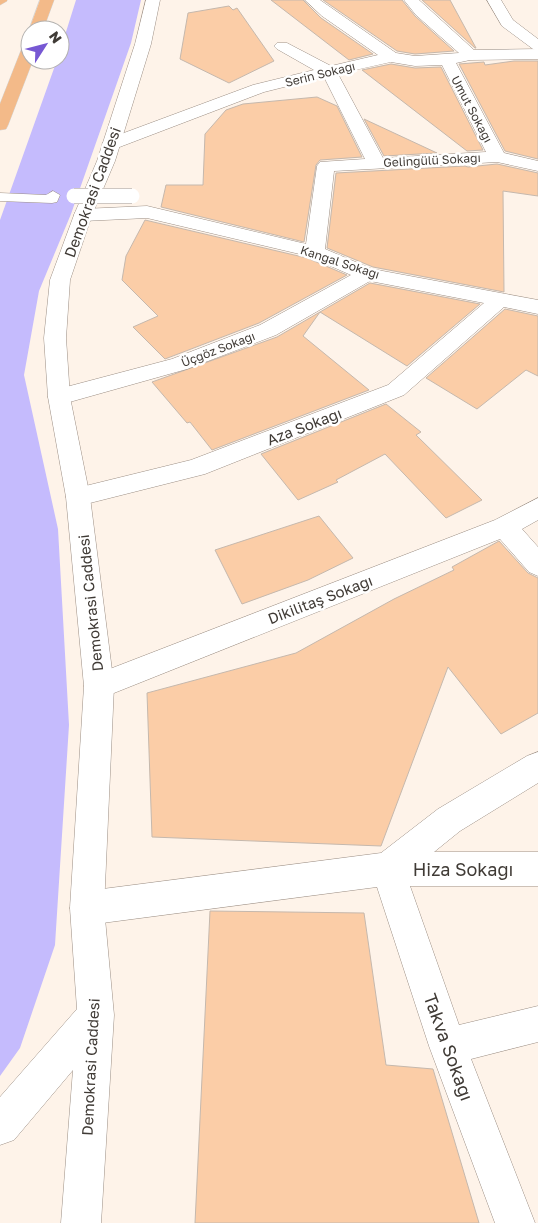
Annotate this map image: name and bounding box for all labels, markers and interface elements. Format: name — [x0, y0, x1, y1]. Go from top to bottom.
north arrow — [20, 20, 70, 70]
text: N — [46, 28, 66, 46]
street label: Serin Sokağı — [283, 58, 357, 90]
street label: Umut Sokağı — [448, 73, 496, 145]
street label: Demokrasi Caddesi — [60, 124, 124, 260]
street label: Gelingülü Sokağı — [383, 150, 481, 170]
street label: Kangal Sokağı — [299, 242, 381, 282]
street label: Üçgöz Sokağı — [179, 328, 257, 370]
street label: Aza Sokağı — [264, 403, 344, 449]
street label: Demokrasi Caddesi — [74, 534, 106, 672]
street label: Dikilitaş Sokağı — [265, 571, 375, 627]
street label: Hiza Sokağı — [413, 858, 513, 880]
street label: Takva Sokağı — [419, 990, 479, 1104]
street label: Demokrasi Caddesi — [77, 998, 103, 1136]

